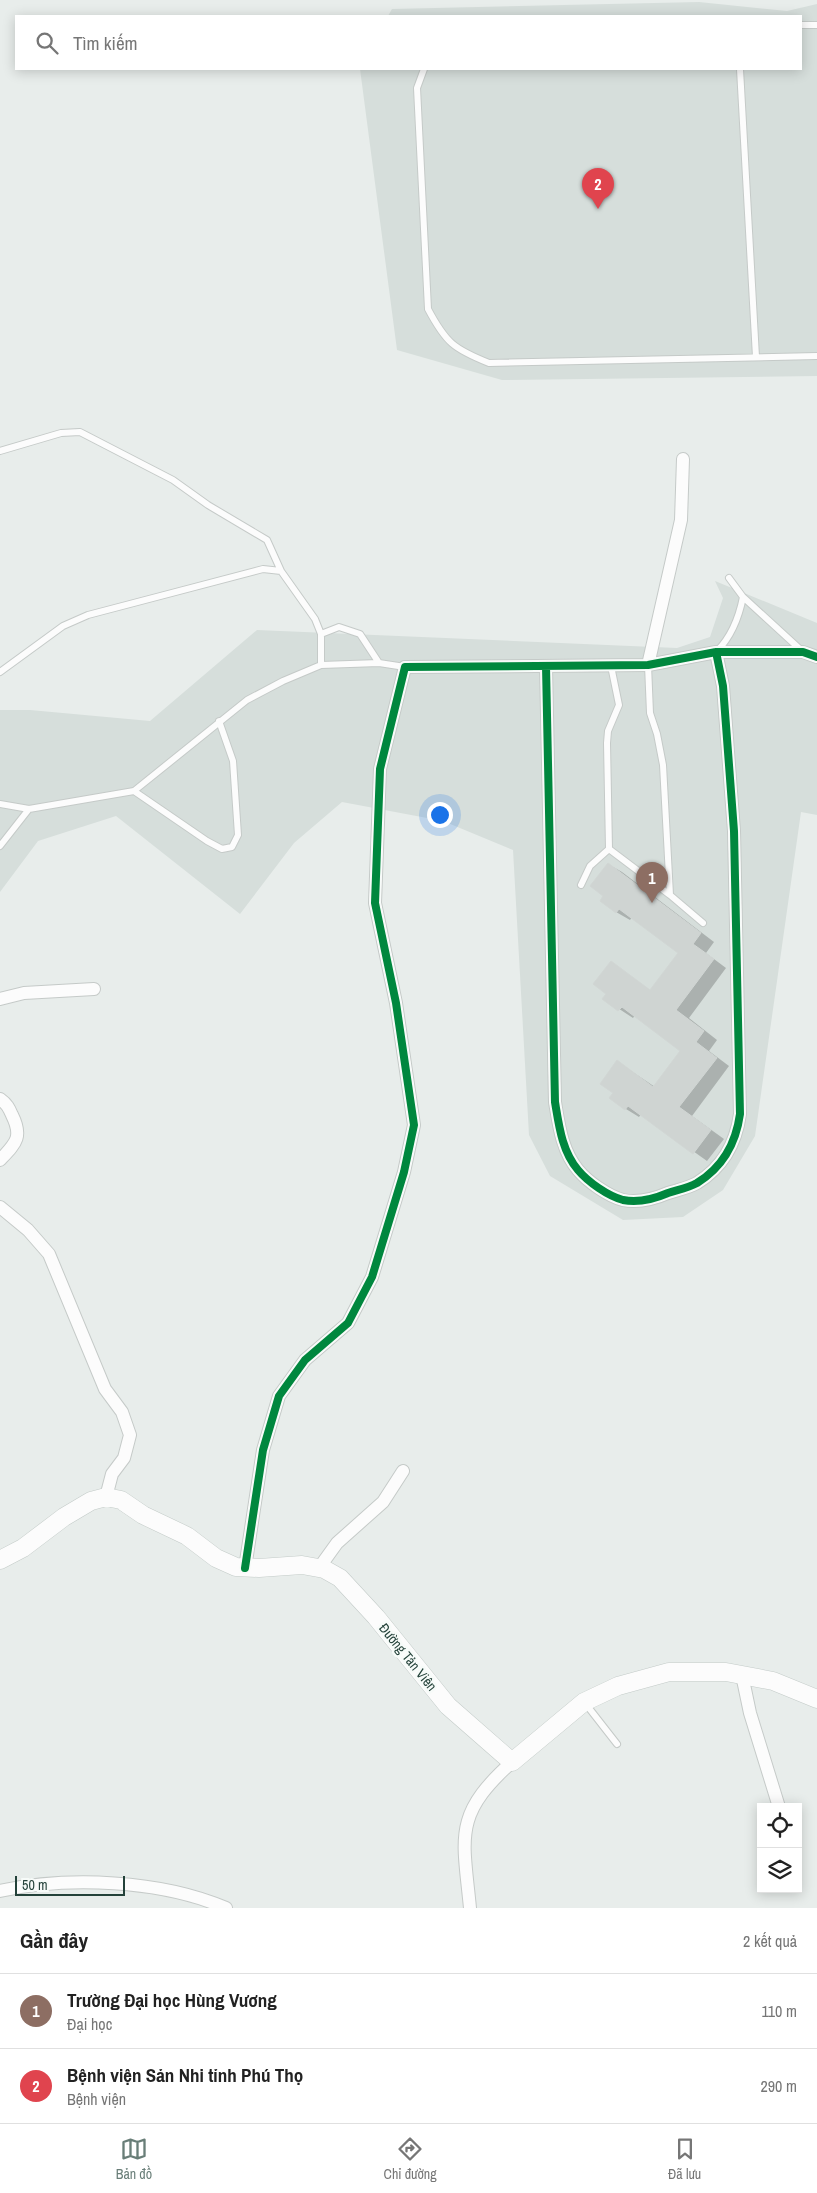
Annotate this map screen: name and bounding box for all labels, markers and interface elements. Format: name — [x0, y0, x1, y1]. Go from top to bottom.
search box — [15, 15, 802, 70]
icon: search — [33, 29, 61, 57]
text: Tìm kiếm — [73, 30, 138, 56]
pin: 2 — [582, 168, 614, 209]
your location — [427, 802, 453, 828]
pin: 1 — [636, 862, 668, 903]
street label: Đường Tản Viên — [375, 1619, 441, 1695]
map controls — [757, 1803, 802, 1893]
button: locate — [757, 1803, 802, 1848]
button: layers — [757, 1848, 802, 1893]
scale bar — [15, 1873, 125, 1896]
text: 50 m — [22, 1876, 48, 1894]
text: Gần đây — [20, 1926, 88, 1955]
text: 2 kết quả — [743, 1930, 797, 1952]
text: Trường Đại học Hùng Vương — [67, 1987, 277, 2013]
text: 1 — [32, 2000, 40, 2022]
text: 110 m — [761, 2000, 797, 2022]
text: Đại học — [67, 2013, 112, 2035]
text: Bệnh viện Sản Nhi tỉnh Phú Thọ — [67, 2062, 303, 2088]
text: 2 — [32, 2075, 40, 2097]
text: 290 m — [761, 2075, 797, 2097]
text: Bệnh viện — [67, 2088, 126, 2110]
tab: Bản đồ — [116, 2135, 152, 2183]
tab: Chỉ đường — [384, 2135, 437, 2183]
tab: Đã lưu — [668, 2135, 701, 2183]

